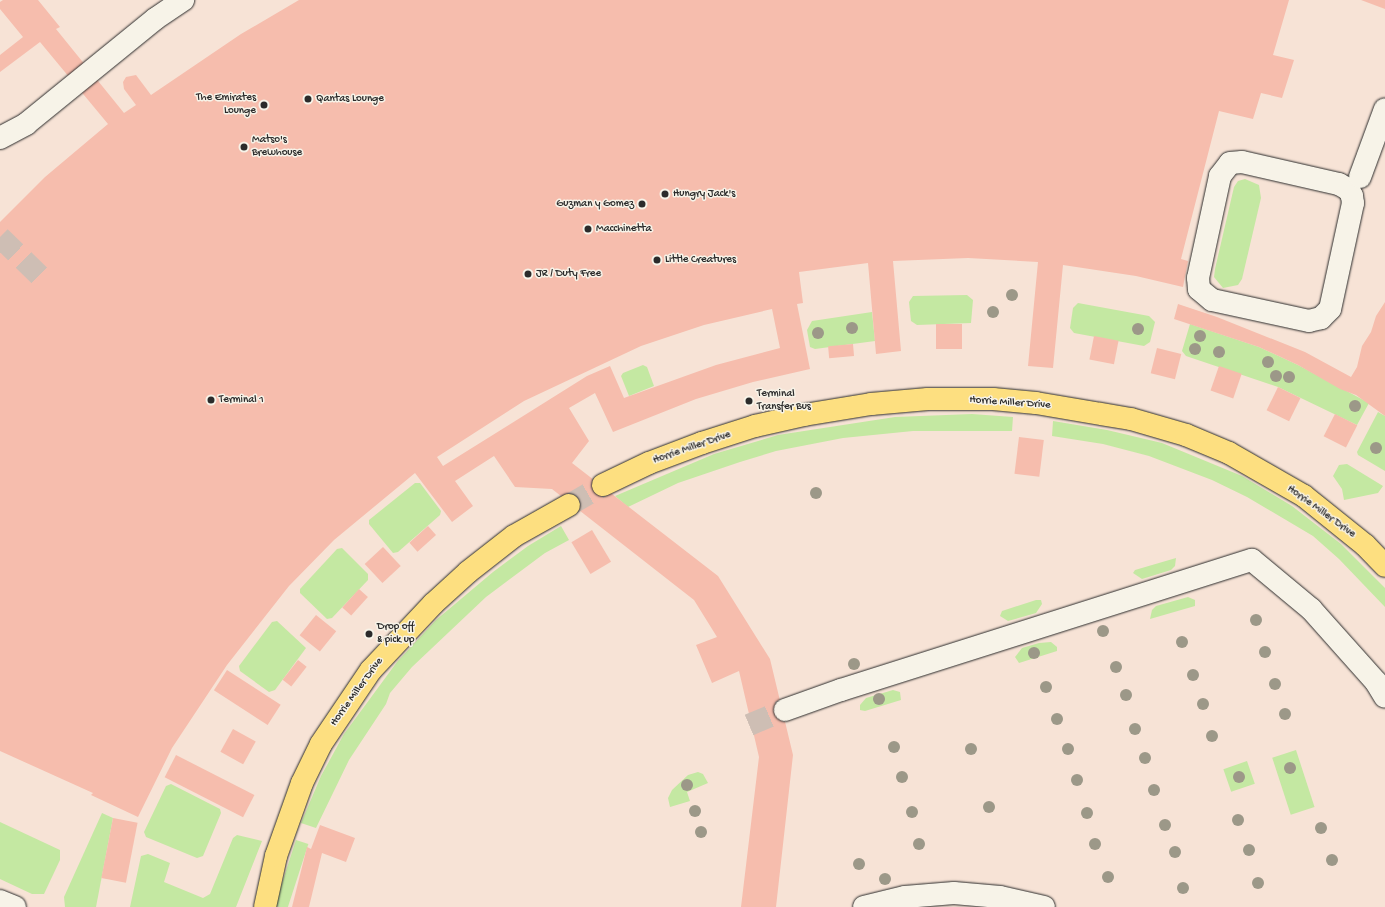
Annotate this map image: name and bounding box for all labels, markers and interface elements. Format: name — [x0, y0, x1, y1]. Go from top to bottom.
place label: The Emirates Lounge — [196, 92, 256, 118]
place label: Qantas Lounge — [316, 92, 384, 106]
marker: Qantas Lounge — [303, 94, 313, 104]
marker: The Emirates Lounge — [259, 100, 269, 110]
place label: Matso's Brewhouse — [252, 134, 302, 160]
marker: Matso's Brewhouse — [239, 142, 249, 152]
place label: Hungry Jack's — [673, 187, 735, 201]
marker: Hungry Jack's — [660, 189, 670, 199]
place label: Guzman y Gomez — [556, 197, 634, 211]
marker: Guzman y Gomez — [637, 199, 647, 209]
place label: Macchinetta — [596, 222, 651, 236]
marker: Macchinetta — [583, 224, 593, 234]
place label: Little Creatures — [665, 253, 736, 267]
marker: Little Creatures — [652, 255, 662, 265]
place label: JR / Duty Free — [536, 267, 601, 281]
marker: JR / Duty Free — [523, 269, 533, 279]
place label: Terminal Transfer Bus — [757, 388, 811, 414]
place label: Terminal 1 — [219, 393, 264, 407]
street label: Horrie Miller Drive — [969, 394, 1051, 412]
marker: Terminal 1 — [206, 395, 216, 405]
marker: Terminal Transfer Bus — [744, 396, 754, 406]
street label: Horrie Miller Drive — [651, 428, 733, 468]
street label: Horrie Miller Drive — [1284, 483, 1358, 541]
place label: Drop off & pick up — [377, 621, 414, 647]
marker: Drop off & pick up — [364, 629, 374, 639]
street label: Horrie Miller Drive — [328, 655, 386, 729]

